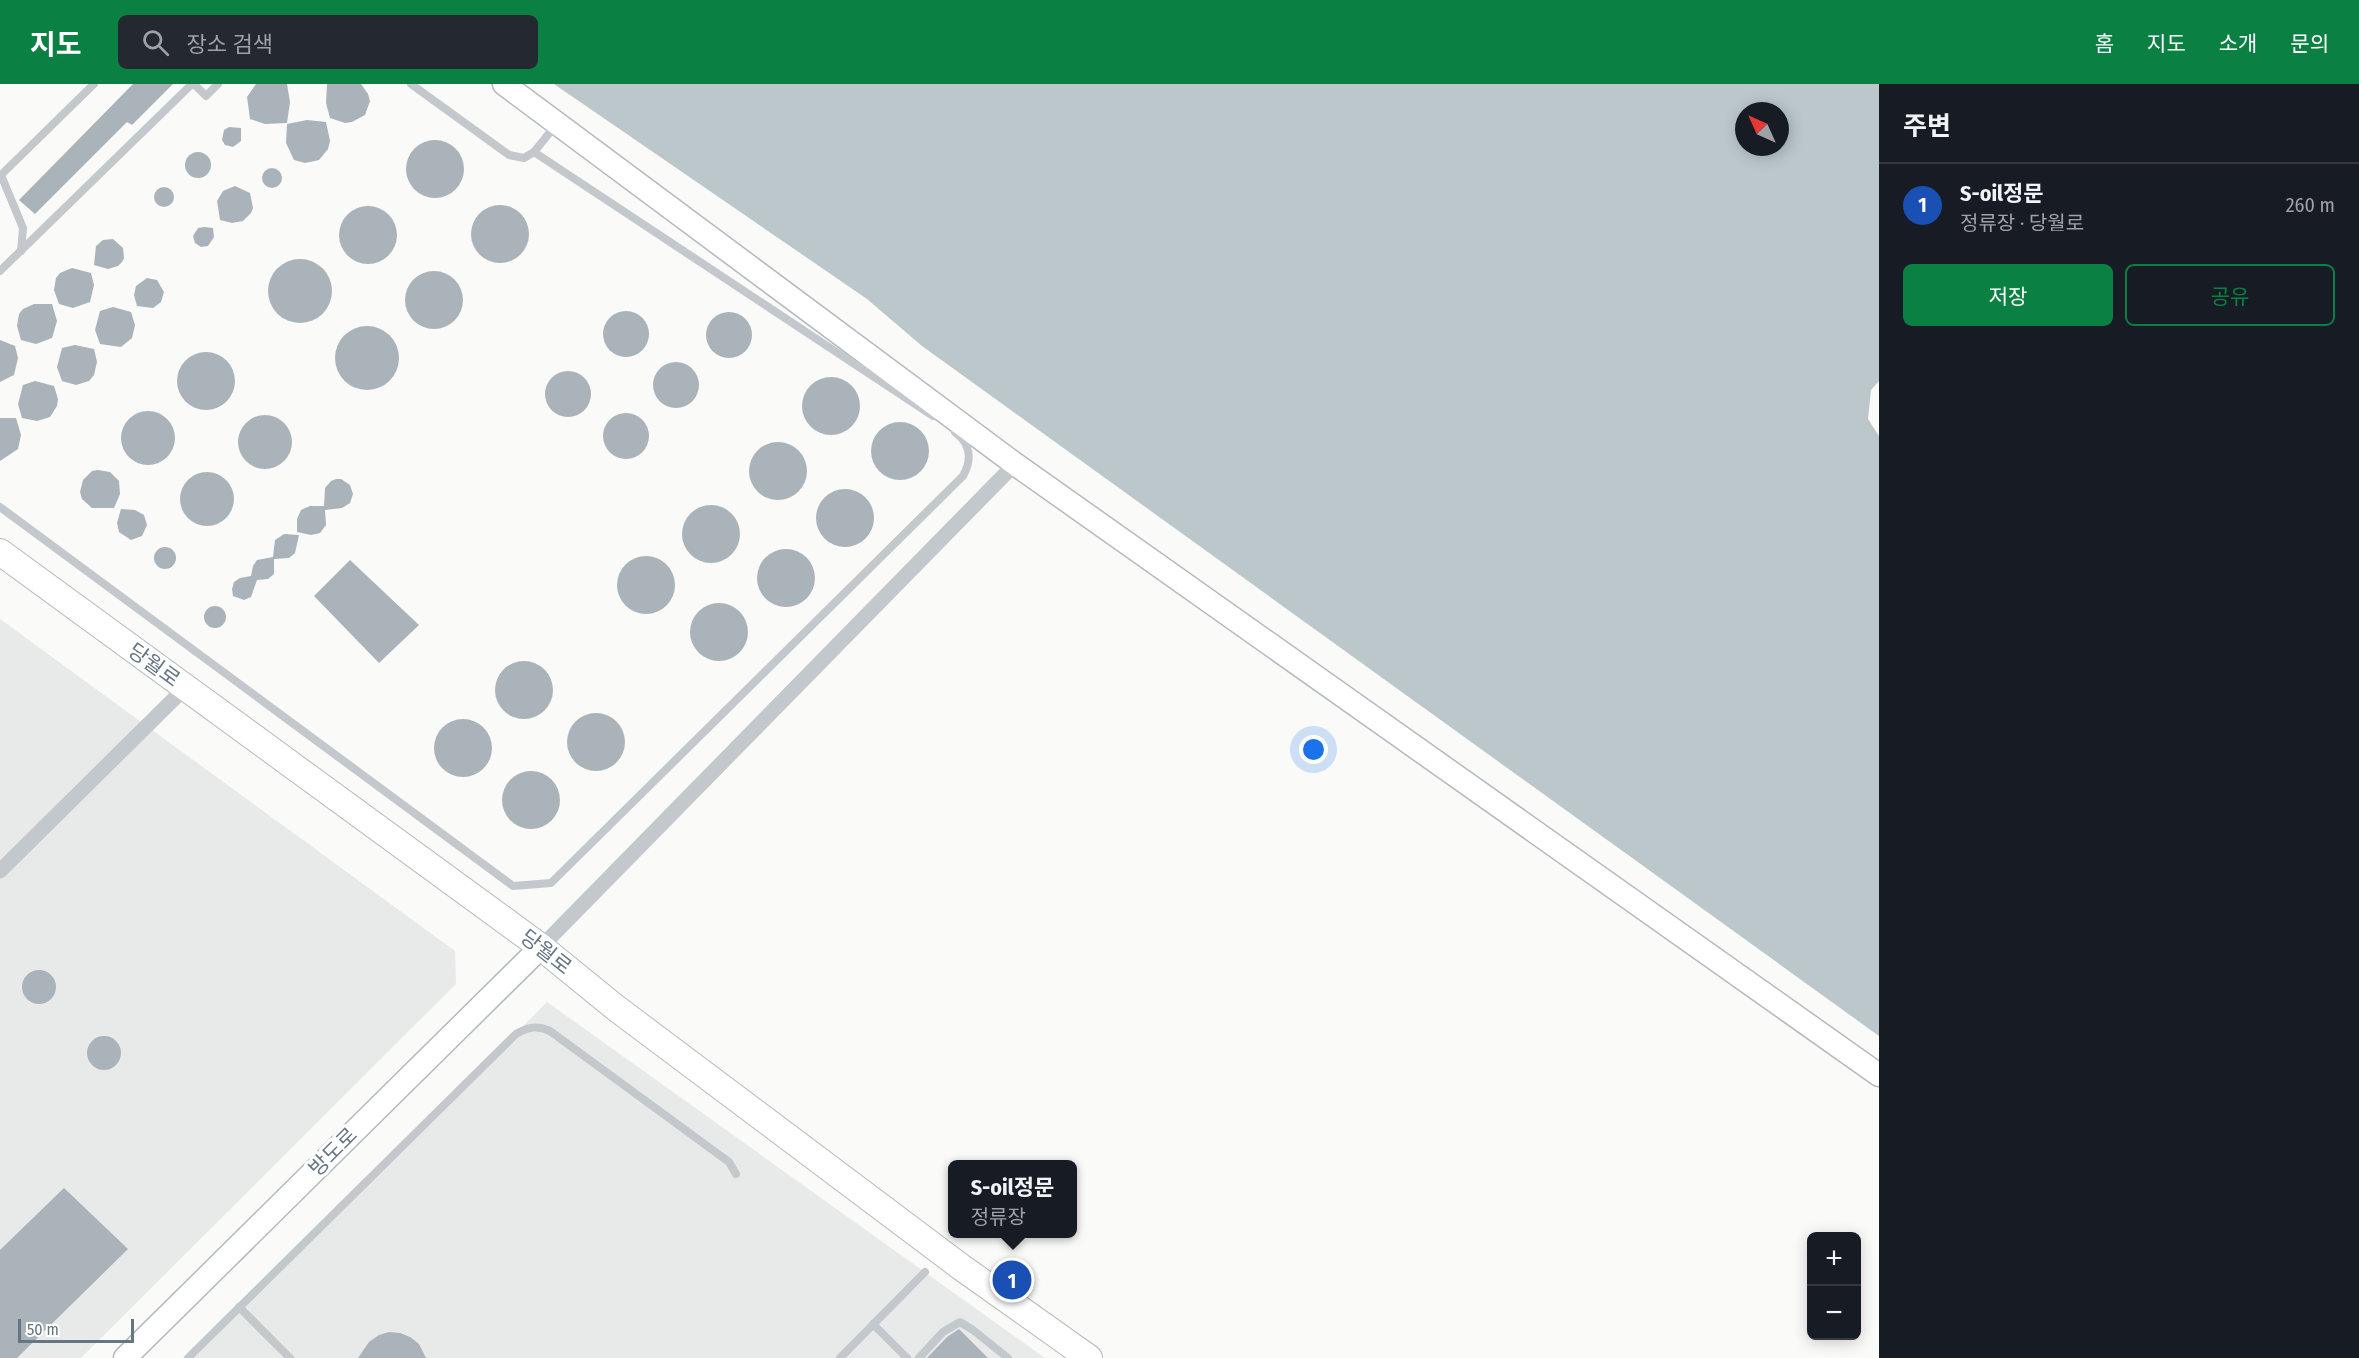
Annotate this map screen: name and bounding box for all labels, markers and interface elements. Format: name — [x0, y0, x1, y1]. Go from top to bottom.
search box — [118, 15, 538, 69]
icon: search — [139, 26, 172, 59]
text: 지도 — [30, 28, 82, 61]
text: 장소 검색 — [187, 31, 273, 58]
text: 홈 — [2095, 31, 2114, 57]
text: 지도 — [2147, 31, 2186, 57]
text: 소개 — [2219, 31, 2257, 57]
text: 문의 — [2290, 31, 2329, 57]
north arrow — [1735, 102, 1789, 156]
text: 주변 — [1903, 111, 1951, 142]
text: S-oil정문 — [1960, 180, 2044, 207]
text: 1 — [1918, 193, 1927, 217]
text: 260 m — [2286, 193, 2335, 217]
text: 정류장 · 당월로 — [1960, 211, 2084, 235]
button: 저장 — [1903, 264, 2113, 326]
button: 공유 — [2125, 264, 2335, 326]
street label: 당월로 — [123, 637, 185, 693]
your location — [1299, 735, 1328, 764]
street label: 당월로 — [515, 924, 577, 980]
street label: 방도로 — [303, 1122, 363, 1182]
popup — [948, 1160, 1077, 1238]
text: S-oil정문 — [971, 1174, 1054, 1201]
text: 정류장 — [971, 1205, 1026, 1229]
map controls — [1807, 1232, 1861, 1340]
button: + — [1807, 1232, 1861, 1286]
pin: 1 — [992, 1258, 1032, 1302]
button: − — [1807, 1286, 1861, 1340]
scale bar — [18, 1316, 134, 1344]
text: 50 m — [27, 1320, 59, 1339]

